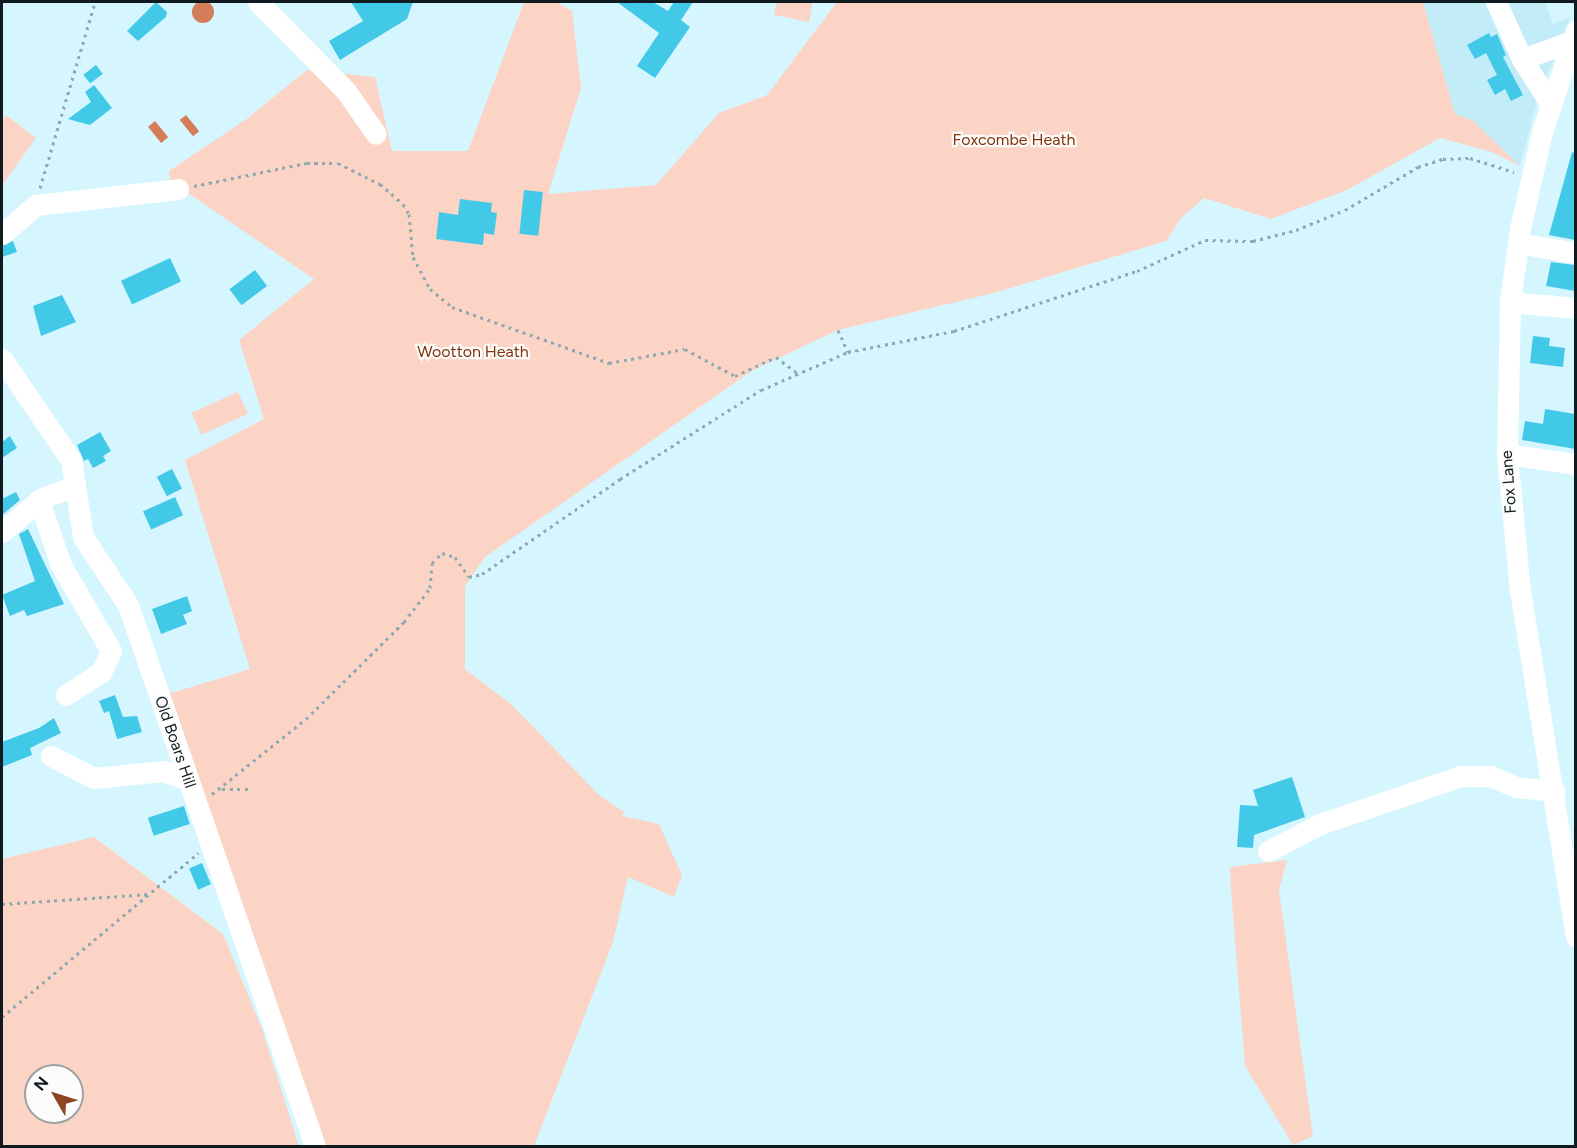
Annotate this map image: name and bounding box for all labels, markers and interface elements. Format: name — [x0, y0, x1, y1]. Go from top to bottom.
park label: Foxcombe Heath — [953, 130, 1075, 150]
park label: Wootton Heath — [417, 342, 529, 362]
street label: Fox Lane — [1497, 450, 1521, 514]
street label: Old Boars Hill — [150, 693, 200, 791]
north arrow — [24, 1064, 84, 1124]
text: N — [30, 1073, 52, 1094]

